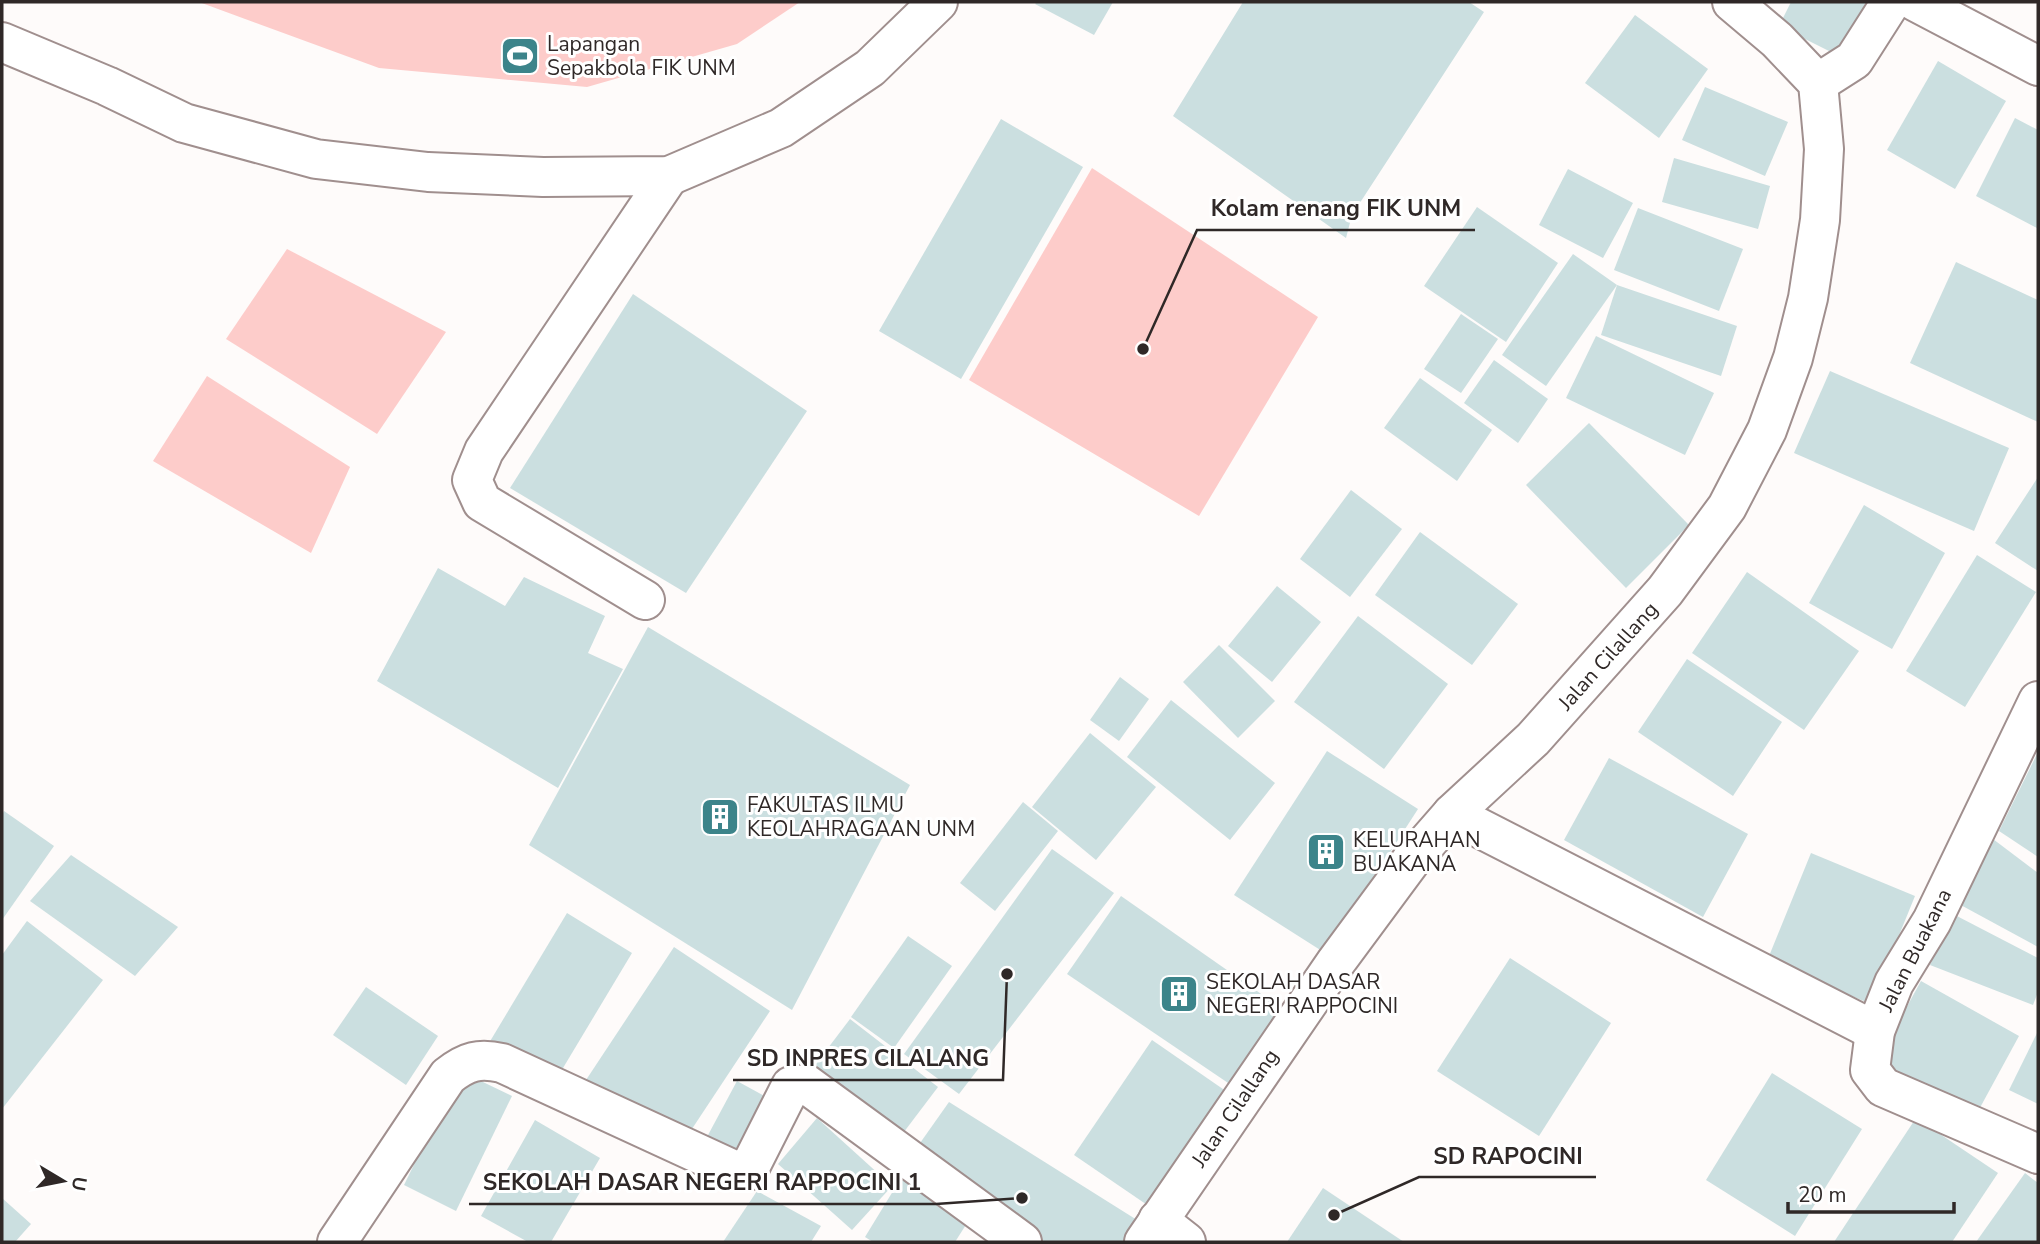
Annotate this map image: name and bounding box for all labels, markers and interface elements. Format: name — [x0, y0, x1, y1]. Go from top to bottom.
place label: Lapangan Sepakbola FIK UNM — [547, 30, 736, 82]
sports icon: Lapangan Sepakbola FIK UNM — [499, 35, 541, 77]
callout: Kolam renang FIK UNM — [1197, 186, 1475, 230]
text: Kolam renang FIK UNM — [1211, 193, 1461, 224]
street label: Jalan Cilallang — [1551, 596, 1664, 717]
place label: FAKULTAS ILMU KEOLAHRAGAAN UNM — [747, 791, 975, 843]
building icon: FAKULTAS ILMU KEOLAHRAGAAN UNM — [699, 796, 741, 838]
place label: KELURAHAN BUAKANA — [1353, 826, 1480, 878]
building icon: KELURAHAN BUAKANA — [1305, 831, 1347, 873]
street label: Jalan Buakana — [1872, 884, 1958, 1017]
place label: SEKOLAH DASAR NEGERI RAPPOCINI — [1206, 968, 1398, 1020]
building icon: SEKOLAH DASAR NEGERI RAPPOCINI — [1158, 973, 1200, 1015]
callout: SD INPRES CILALANG — [733, 1036, 1003, 1080]
text: SD INPRES CILALANG — [747, 1043, 989, 1074]
street label: Jalan Cilallang — [1185, 1043, 1285, 1173]
callout: SD RAPOCINI — [1419, 1133, 1596, 1177]
text: SD RAPOCINI — [1433, 1141, 1583, 1172]
north arrow — [28, 1146, 98, 1216]
callout: SEKOLAH DASAR NEGERI RAPPOCINI 1 — [469, 1160, 936, 1204]
text: SEKOLAH DASAR NEGERI RAPPOCINI 1 — [483, 1167, 921, 1198]
scale bar — [1788, 1170, 1954, 1214]
text: U — [65, 1175, 93, 1193]
text: 20 m — [1798, 1181, 1847, 1209]

